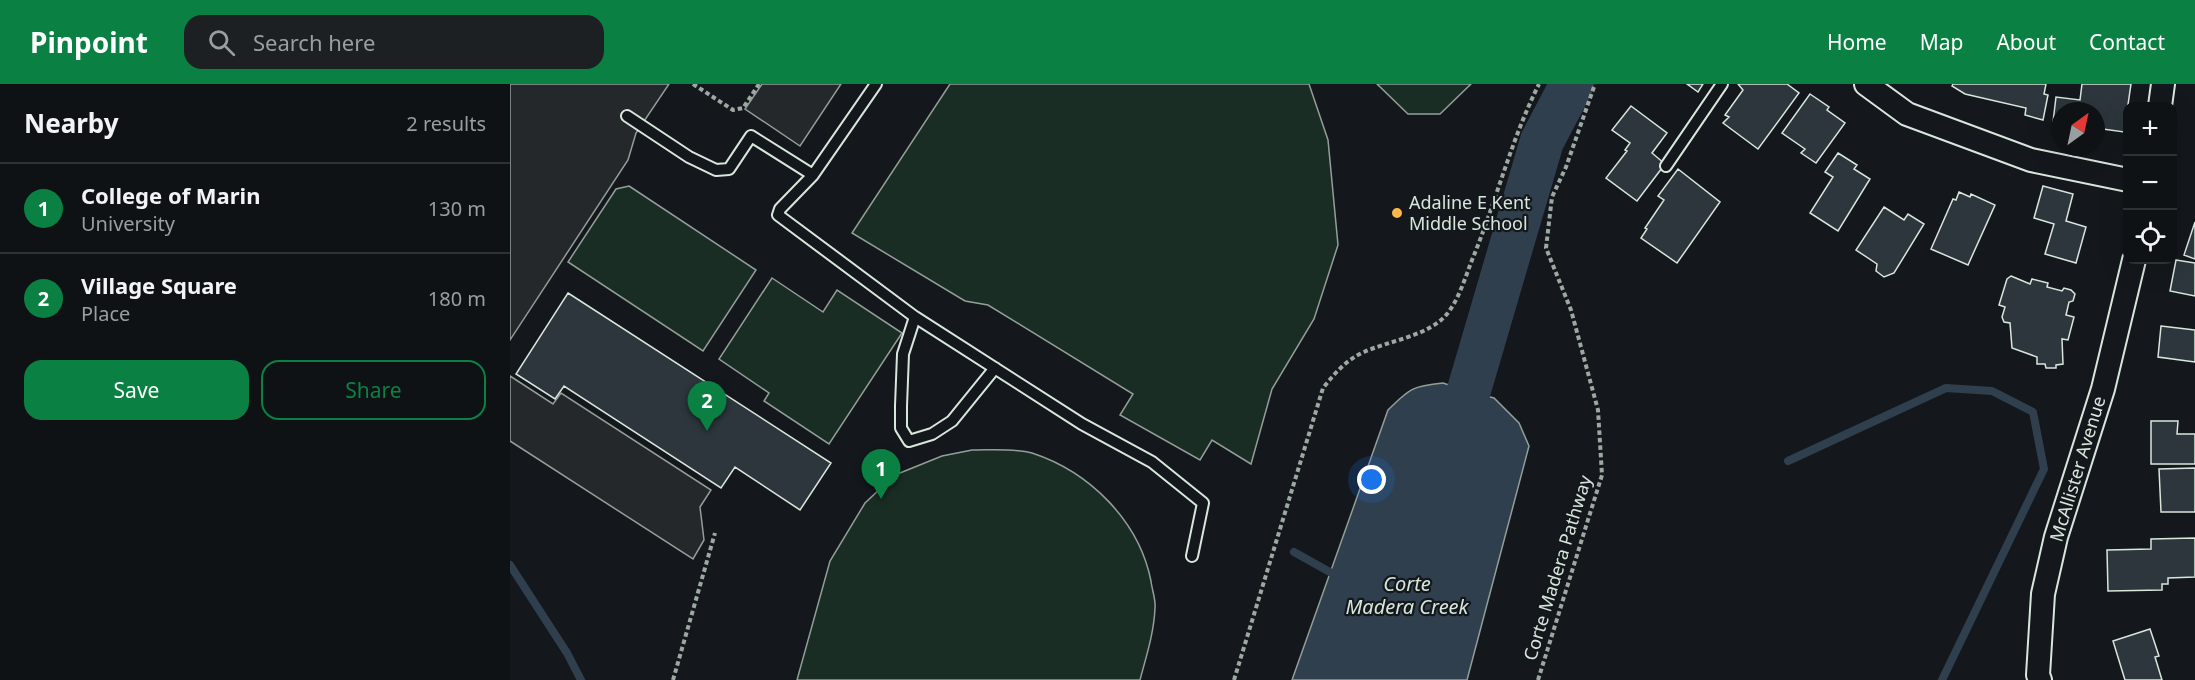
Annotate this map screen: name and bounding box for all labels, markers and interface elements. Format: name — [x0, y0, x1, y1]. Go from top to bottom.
search box — [184, 15, 604, 69]
text: Pinpoint — [30, 23, 148, 61]
icon: search — [205, 26, 238, 59]
text: Search here — [253, 27, 375, 57]
text: Home — [1827, 28, 1887, 56]
text: Map — [1920, 28, 1963, 56]
text: About — [1996, 28, 2056, 56]
text: Contact — [2089, 28, 2165, 56]
north arrow — [2051, 102, 2105, 156]
map controls — [2123, 102, 2177, 264]
button: + — [2123, 102, 2177, 156]
text: Nearby — [24, 105, 119, 141]
text: 2 results — [406, 110, 486, 137]
button: − — [2123, 156, 2177, 210]
text: College of Marin — [81, 180, 261, 210]
place label: Adaline E Kent Middle School — [1409, 190, 1531, 235]
text: 1 — [38, 195, 49, 222]
text: 130 m — [428, 195, 486, 222]
marker: Adaline E Kent Middle School — [1390, 206, 1404, 220]
text: University — [81, 210, 175, 237]
button: locate — [2123, 210, 2177, 264]
text: Village Square — [81, 270, 237, 300]
text: 2 — [38, 285, 49, 312]
text: 180 m — [428, 285, 486, 312]
text: Place — [81, 300, 130, 327]
button: Save — [24, 360, 249, 420]
button: Share — [261, 360, 486, 420]
pin: 2 — [688, 382, 726, 431]
street label: McAllister Avenue — [2043, 393, 2111, 544]
pin: 1 — [862, 450, 901, 499]
your location — [1357, 465, 1386, 494]
street label: Corte Madera Pathway — [1517, 471, 1597, 663]
water label: Corte Madera Creek — [1345, 570, 1470, 620]

